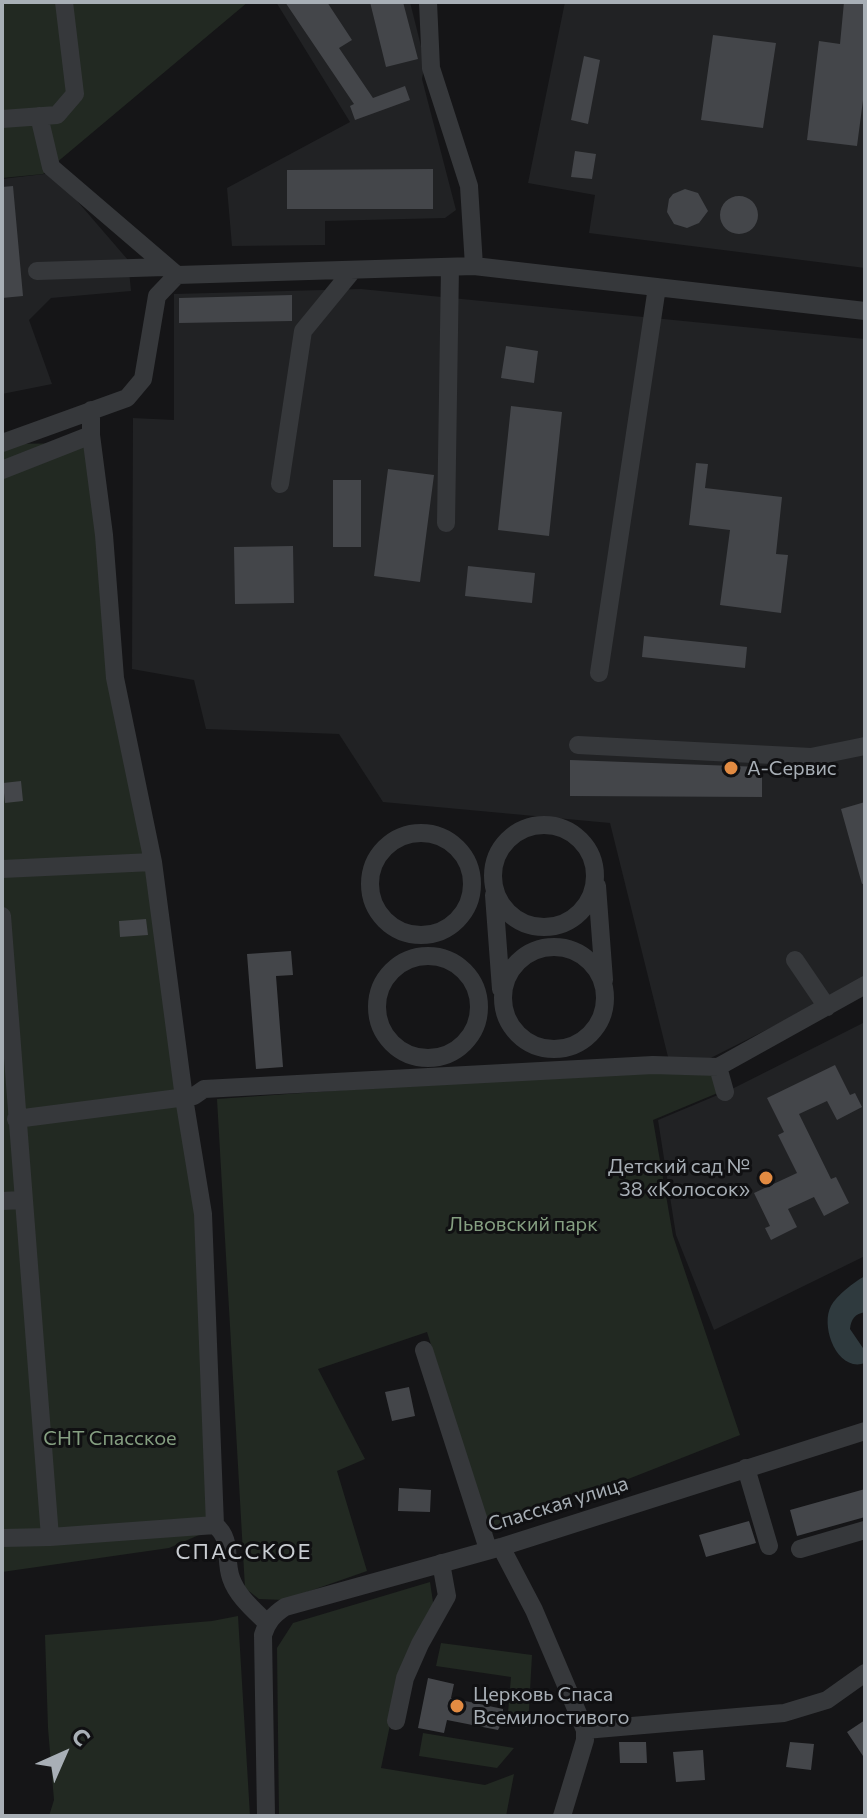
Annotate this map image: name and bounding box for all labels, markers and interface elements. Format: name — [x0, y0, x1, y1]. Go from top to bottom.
place label: A-Сервис — [747, 756, 837, 780]
marker: A-Сервис — [722, 759, 740, 777]
place label: Детский сад № 38 «Колосок» — [608, 1154, 750, 1201]
marker: Детский сад № 38 «Колосок» — [757, 1169, 775, 1187]
park label: Львовский парк — [448, 1212, 598, 1236]
park label: СНТ Спасское — [43, 1426, 177, 1450]
street label: Спасская улица — [485, 1471, 631, 1537]
district label: СПАССКОЕ — [175, 1539, 313, 1565]
place label: Церковь Спаса Всемилостивого — [473, 1682, 629, 1729]
marker: Церковь Спаса Всемилостивого — [448, 1697, 466, 1715]
north arrow — [24, 1714, 104, 1794]
text: С — [66, 1722, 96, 1752]

